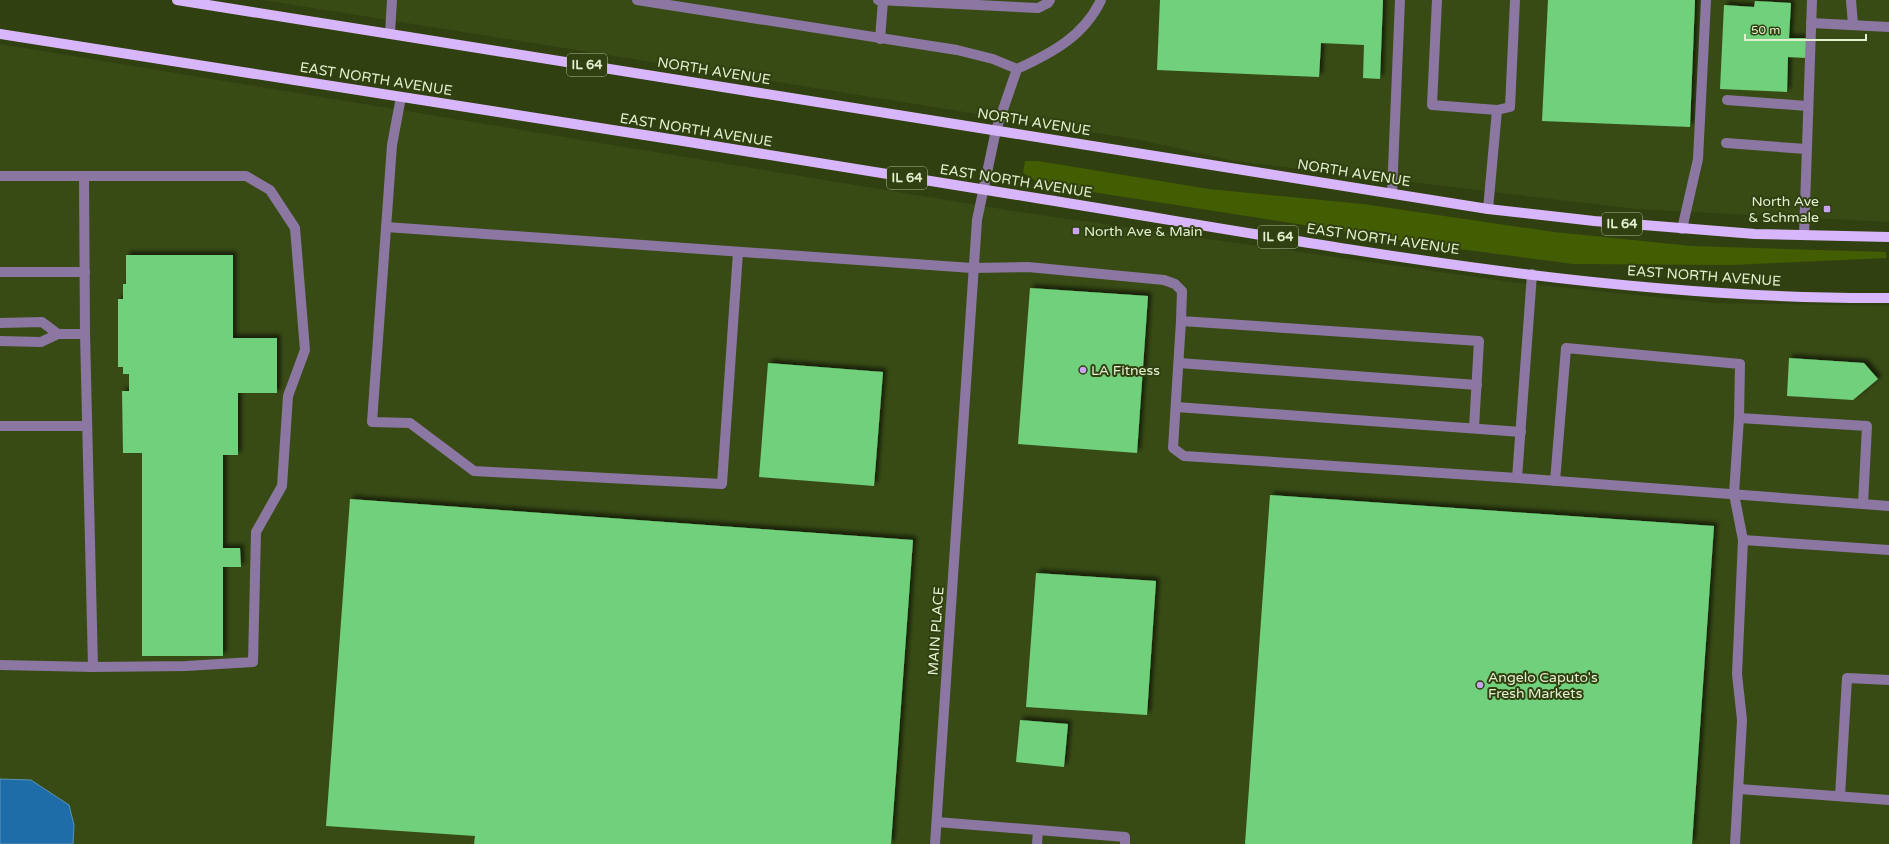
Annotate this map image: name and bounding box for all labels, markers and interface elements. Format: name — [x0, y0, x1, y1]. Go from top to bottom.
scale bar — [1745, 16, 1866, 42]
text: 50 m — [1751, 23, 1780, 37]
road number: IL 64 — [567, 54, 607, 76]
street label: NORTH AVENUE — [656, 54, 772, 88]
street label: EAST NORTH AVENUE — [299, 59, 454, 99]
street label: NORTH AVENUE — [976, 105, 1092, 139]
street label: EAST NORTH AVENUE — [619, 110, 774, 150]
street label: NORTH AVENUE — [1296, 156, 1412, 190]
street label: EAST NORTH AVENUE — [939, 161, 1094, 201]
road number: IL 64 — [887, 167, 927, 189]
place label: North Ave & Schmale — [1748, 193, 1819, 226]
marker: North Ave & Schmale — [1822, 204, 1832, 214]
road number: IL 64 — [1602, 213, 1642, 235]
street label: EAST NORTH AVENUE — [1305, 220, 1461, 258]
place label: North Ave & Main — [1084, 223, 1203, 240]
marker: North Ave & Main — [1071, 226, 1081, 236]
road number: IL 64 — [1258, 226, 1298, 248]
street label: EAST NORTH AVENUE — [1626, 262, 1782, 290]
place label: LA Fitness — [1091, 362, 1160, 379]
marker: LA Fitness — [1078, 365, 1088, 375]
street label: MAIN PLACE — [924, 586, 948, 676]
place label: Angelo Caputo's Fresh Markets — [1488, 669, 1598, 702]
marker: Angelo Caputo's Fresh Markets — [1475, 680, 1485, 690]

